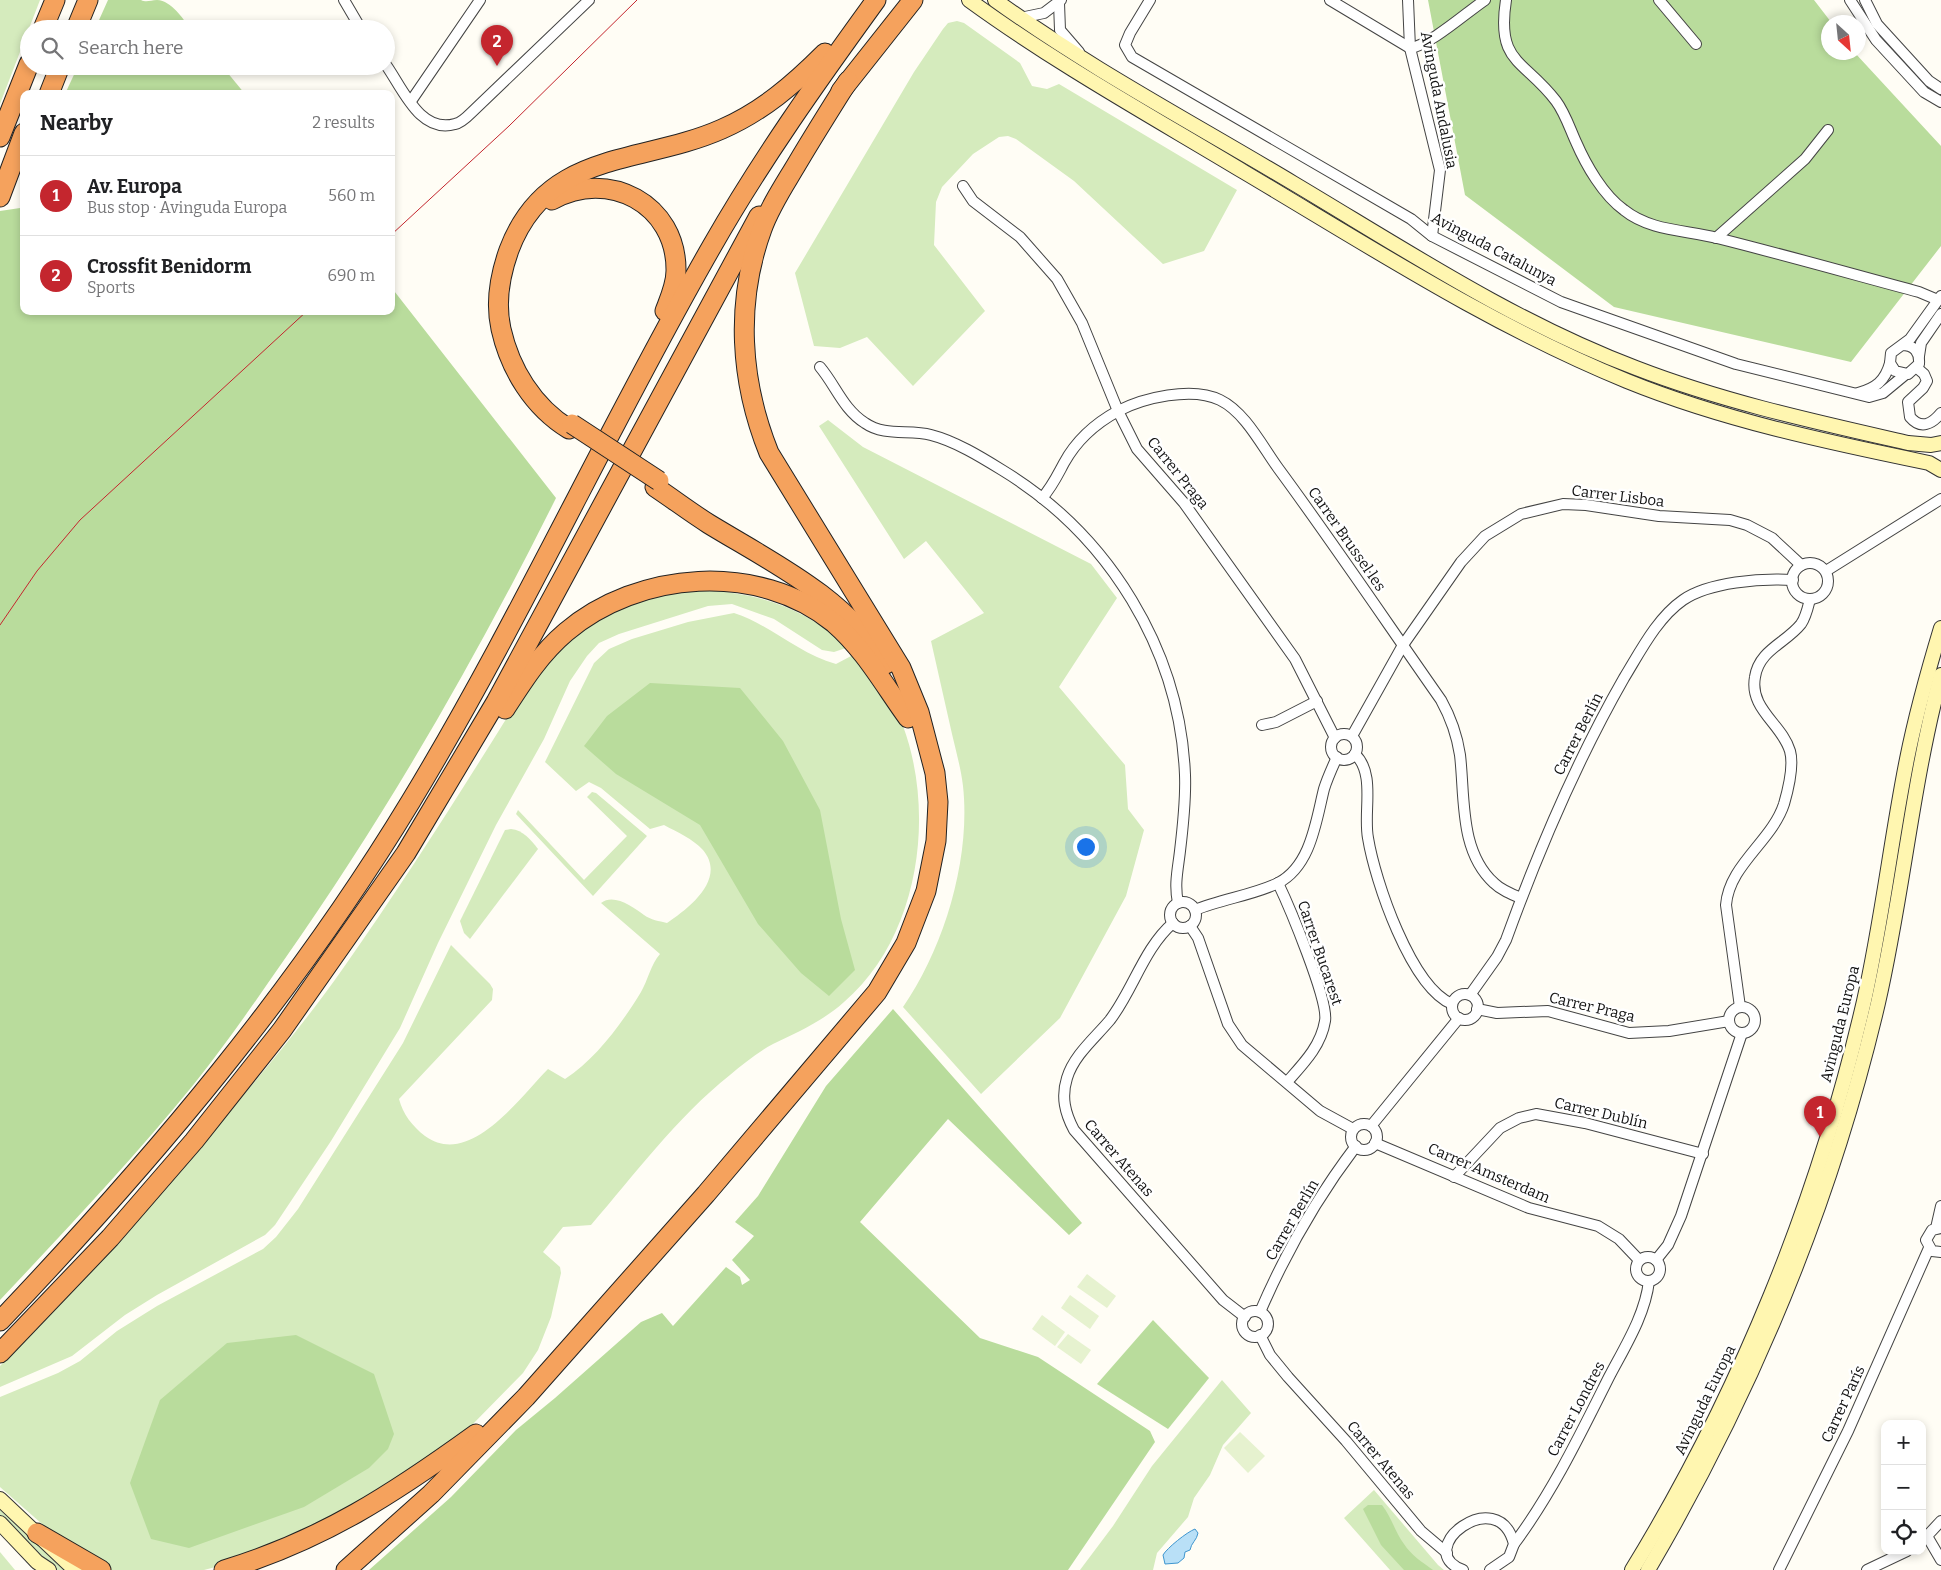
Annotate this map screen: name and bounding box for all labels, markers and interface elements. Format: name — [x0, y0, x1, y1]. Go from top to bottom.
north arrow — [1821, 15, 1866, 60]
search box — [20, 20, 395, 75]
pin: 2 — [481, 25, 513, 66]
street label: Avinguda Andalusia — [1417, 30, 1461, 170]
icon: search — [38, 34, 66, 62]
text: Search here — [78, 36, 183, 59]
text: Nearby — [40, 110, 113, 136]
text: 2 results — [312, 113, 375, 132]
text: Av. Europa — [87, 175, 182, 198]
text: 1 — [53, 186, 59, 205]
text: 560 m — [328, 186, 375, 205]
text: Bus stop · Avinguda Europa — [87, 198, 287, 217]
street label: Avinguda Catalunya — [1428, 208, 1560, 290]
text: Crossfit Benidorm — [87, 255, 251, 278]
text: 2 — [51, 266, 61, 285]
text: 690 m — [328, 266, 375, 285]
text: Sports — [87, 278, 135, 297]
street label: Carrer Praga — [1143, 433, 1213, 513]
street label: Carrer Lisboa — [1571, 481, 1665, 511]
street label: Carrer Brussel·les — [1304, 483, 1390, 595]
street label: Carrer Berlín — [1549, 689, 1607, 778]
your location — [1073, 834, 1099, 860]
street label: Carrer Bucarest — [1294, 898, 1347, 1008]
street label: Avinguda Europa — [1817, 964, 1863, 1084]
street label: Carrer Praga — [1547, 988, 1637, 1026]
street label: Carrer Dublín — [1553, 1094, 1650, 1133]
pin: 1 — [1804, 1096, 1836, 1137]
street label: Carrer Atenas — [1081, 1116, 1157, 1200]
street label: Carrer Amsterdam — [1425, 1139, 1553, 1207]
street label: Carrer Berlín — [1262, 1176, 1323, 1264]
street label: Avinguda Europa — [1671, 1342, 1739, 1458]
street label: Carrer Londres — [1543, 1358, 1609, 1460]
street label: Carrer París — [1817, 1363, 1869, 1445]
street label: Carrer Atenas — [1343, 1417, 1419, 1503]
map controls — [1881, 1420, 1926, 1555]
button: + — [1881, 1420, 1926, 1465]
button: − — [1881, 1465, 1926, 1510]
button: locate — [1881, 1510, 1926, 1555]

